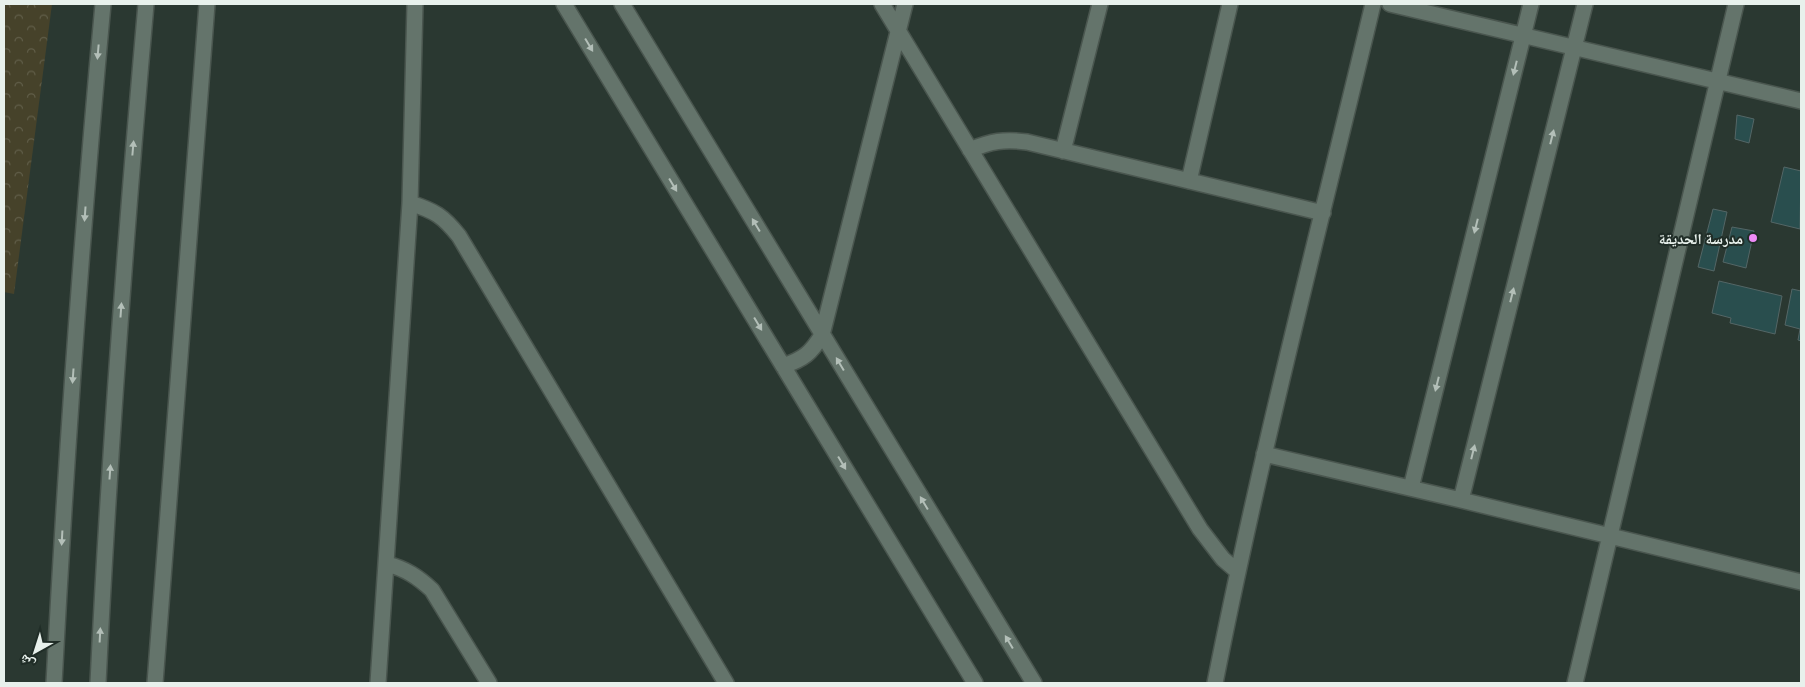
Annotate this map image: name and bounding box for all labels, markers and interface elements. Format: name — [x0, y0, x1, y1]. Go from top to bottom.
one-way arrow — [585, 39, 594, 52]
one-way arrow — [94, 45, 102, 61]
one-way arrow — [1511, 61, 1519, 76]
one-way arrow — [1548, 130, 1556, 145]
one-way arrow — [130, 140, 138, 156]
one-way arrow — [669, 178, 678, 191]
one-way arrow — [80, 206, 88, 222]
one-way arrow — [751, 218, 760, 231]
one-way arrow — [1472, 218, 1480, 233]
place label: مدرسة الحديقة — [1659, 229, 1743, 247]
marker: مدرسة الحديقة — [1747, 232, 1759, 244]
one-way arrow — [1508, 287, 1516, 302]
one-way arrow — [118, 302, 126, 318]
one-way arrow — [753, 317, 762, 330]
one-way arrow — [836, 357, 845, 370]
one-way arrow — [69, 369, 77, 385]
one-way arrow — [1433, 376, 1441, 391]
one-way arrow — [1469, 445, 1477, 460]
one-way arrow — [837, 456, 846, 469]
one-way arrow — [106, 464, 114, 480]
one-way arrow — [920, 496, 929, 509]
one-way arrow — [57, 531, 65, 547]
one-way arrow — [97, 626, 105, 642]
north arrow — [10, 627, 60, 677]
one-way arrow — [1004, 635, 1013, 648]
text: ش — [15, 650, 38, 674]

